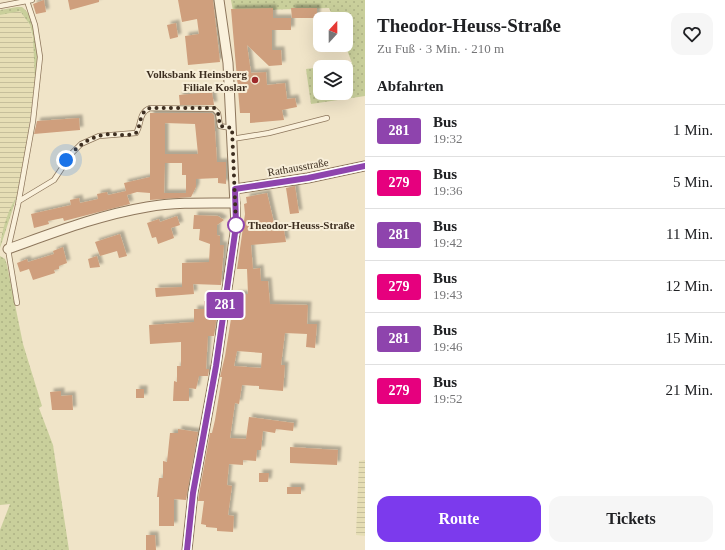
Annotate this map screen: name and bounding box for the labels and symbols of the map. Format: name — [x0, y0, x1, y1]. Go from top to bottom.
north arrow — [313, 12, 353, 52]
place label: Volksbank Heinsberg Filiale Koslar — [146, 68, 247, 93]
marker: Volksbank Heinsberg Filiale Koslar — [250, 75, 260, 85]
your location — [56, 150, 76, 170]
street label: Rathausstraße — [267, 156, 330, 178]
marker: Theodor-Heuss-Straße — [227, 216, 245, 234]
place label: Theodor-Heuss-Straße — [248, 219, 355, 231]
line badge: 281 — [202, 292, 248, 318]

